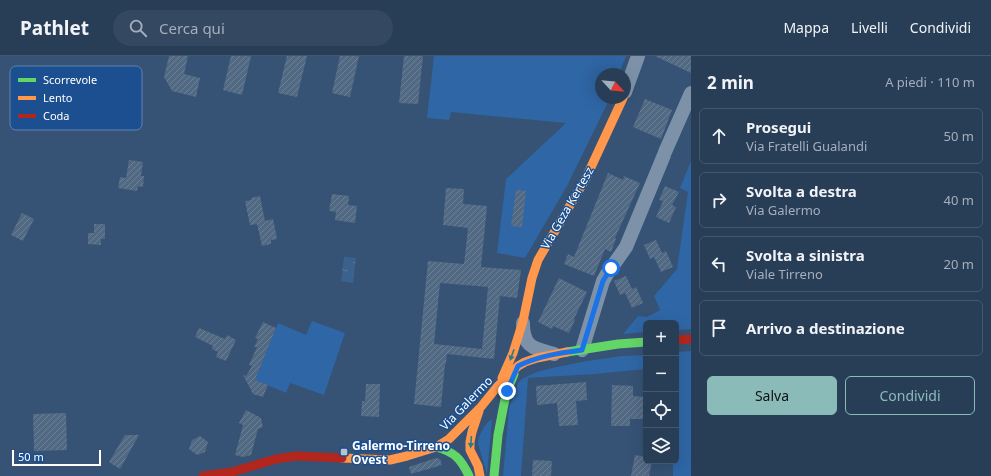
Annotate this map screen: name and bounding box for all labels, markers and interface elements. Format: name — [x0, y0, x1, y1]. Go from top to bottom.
search box — [113, 10, 393, 46]
text: Pathlet — [20, 15, 89, 41]
icon: search — [127, 17, 149, 39]
text: Cerca qui — [159, 18, 225, 38]
text: Mappa — [783, 18, 829, 37]
text: Livelli — [851, 18, 888, 37]
text: Condividi — [910, 18, 971, 37]
legend — [10, 66, 142, 130]
north arrow — [595, 68, 631, 104]
text: 2 min — [707, 71, 754, 94]
text: Scorrevole — [43, 72, 97, 87]
text: A piedi · 110 m — [885, 73, 975, 91]
text: Lento — [43, 90, 73, 105]
text: Coda — [43, 108, 70, 123]
text: Prosegui — [746, 117, 811, 137]
icon: ahead — [708, 125, 730, 147]
text: 50 m — [944, 127, 974, 145]
text: Via Fratelli Gualandi — [746, 137, 867, 155]
street label: Via Geza Kertesz — [536, 163, 598, 252]
text: Svolta a destra — [746, 181, 857, 201]
icon: right — [708, 189, 730, 211]
text: 40 m — [944, 191, 974, 209]
text: Via Galermo — [746, 201, 821, 219]
text: Svolta a sinistra — [746, 245, 865, 265]
icon: left — [708, 253, 730, 275]
text: 20 m — [944, 255, 974, 273]
route start — [602, 259, 620, 277]
text: Viale Tirreno — [746, 265, 823, 283]
icon: arrive — [708, 317, 730, 339]
text: Arrivo a destinazione — [746, 318, 905, 338]
map controls — [643, 320, 679, 464]
button: + — [643, 320, 679, 356]
one-way arrow — [509, 349, 515, 361]
button: − — [643, 356, 679, 392]
street label: Via Galermo — [436, 372, 496, 434]
button: Salva — [707, 376, 837, 415]
button: Condividi — [845, 376, 975, 415]
route end — [498, 382, 516, 400]
button: locate — [643, 392, 679, 428]
button: layers — [643, 428, 679, 464]
one-way arrow — [468, 436, 474, 448]
place label: Galermo-Tirreno Ovest — [352, 437, 450, 468]
marker: Galermo-Tirreno Ovest — [339, 447, 349, 457]
scale bar — [12, 448, 101, 467]
text: 50 m — [18, 449, 44, 464]

